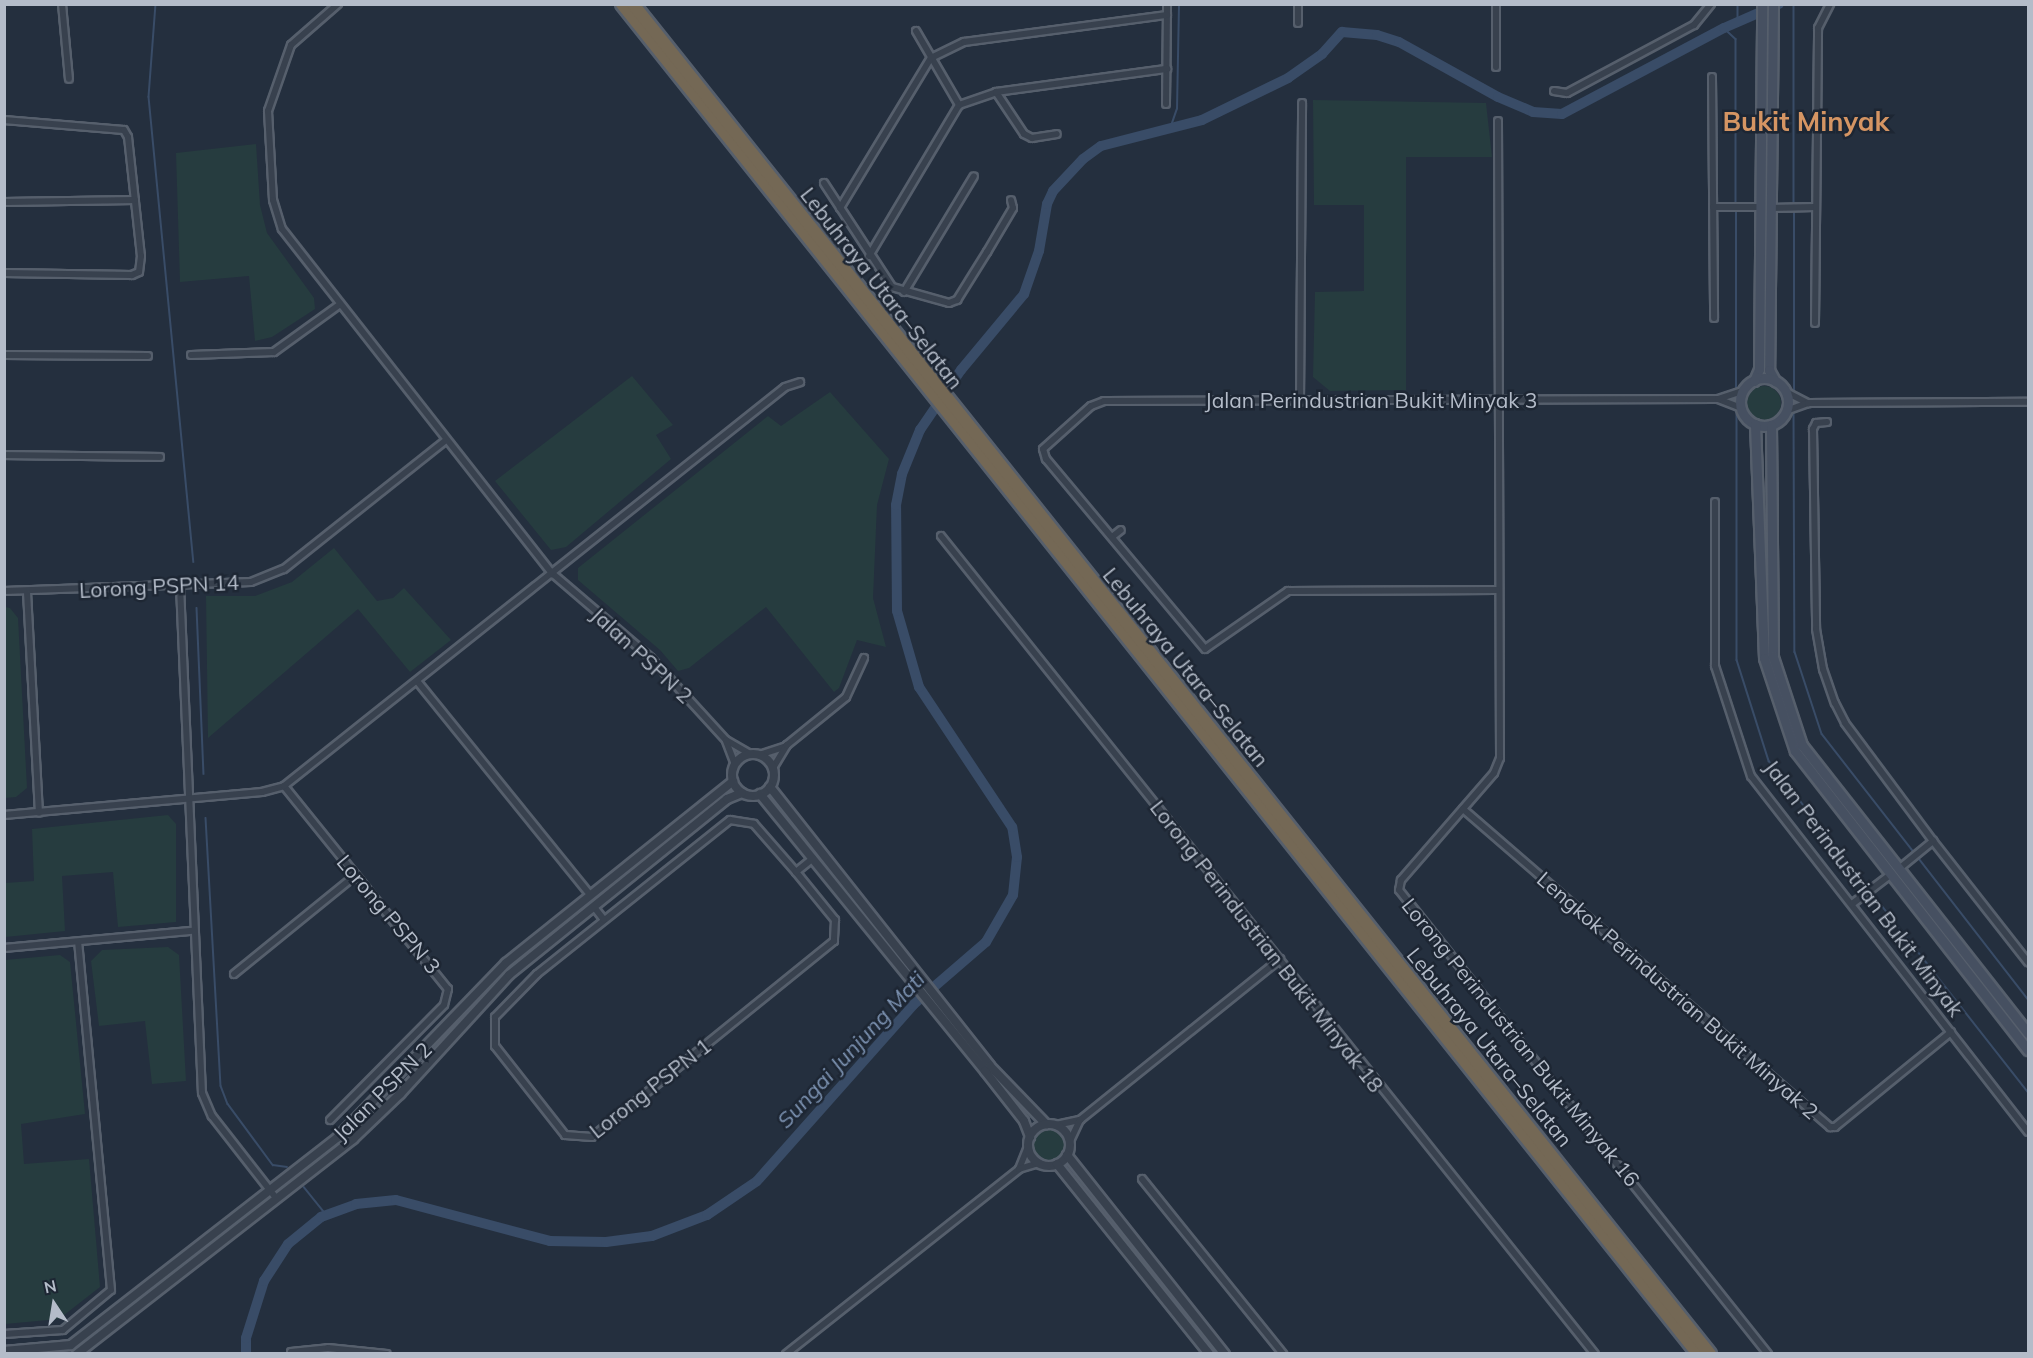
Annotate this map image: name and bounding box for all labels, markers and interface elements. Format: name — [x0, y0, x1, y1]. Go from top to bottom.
district label: Bukit Minyak — [1722, 106, 1890, 138]
street label: Lebuhraya Utara–Selatan — [795, 182, 969, 394]
street label: Jalan Perindustrian Bukit Minyak 3 — [1205, 387, 1537, 413]
street label: Lebuhraya Utara–Selatan — [1098, 562, 1274, 772]
street label: Lorong PSPN 14 — [78, 569, 240, 603]
street label: Jalan PSPN 2 — [586, 602, 698, 708]
street label: Jalan Perindustrian Bukit Minyak — [1759, 755, 1969, 1021]
street label: Lorong Perindustrian Bukit Minyak 18 — [1145, 795, 1389, 1097]
street label: Lorong PSPN 3 — [332, 849, 446, 979]
street label: Lengkok Perindustrian Bukit Minyak 2 — [1532, 866, 1824, 1124]
street label: Lorong Perindustrian Bukit Minyak 16 — [1397, 893, 1645, 1191]
street label: Lebuhraya Utara–Selatan — [1402, 942, 1578, 1152]
water label: Sungai Junjung Mati — [772, 966, 930, 1134]
street label: Lorong PSPN 1 — [584, 1033, 716, 1143]
street label: Jalan PSPN 2 — [327, 1036, 437, 1146]
north arrow — [24, 1274, 84, 1334]
text: N — [42, 1275, 58, 1297]

